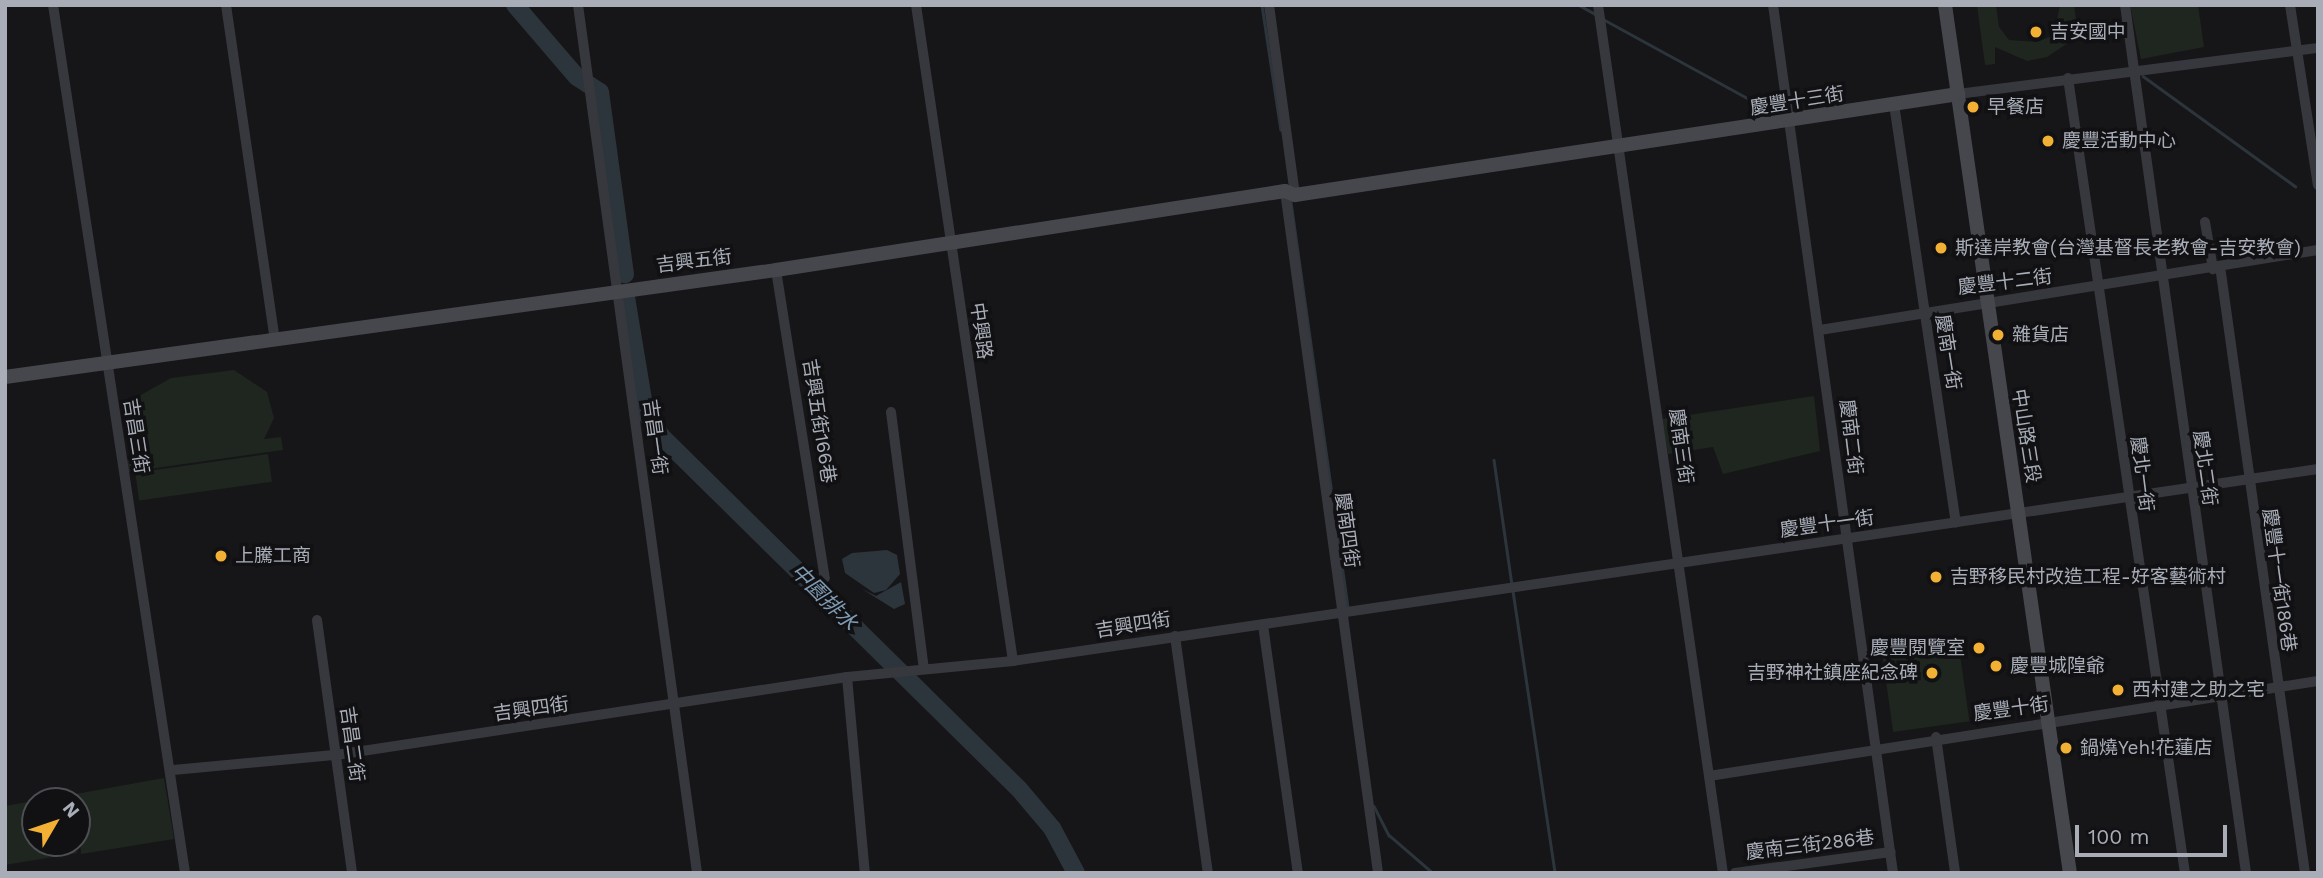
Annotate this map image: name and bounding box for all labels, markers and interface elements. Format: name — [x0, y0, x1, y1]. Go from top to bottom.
place label: 吉安國中 — [2050, 21, 2126, 43]
marker: 吉安國中 — [2028, 24, 2044, 40]
street label: 慶豐十三街 — [1748, 82, 1846, 120]
place label: 早餐店 — [1987, 96, 2044, 118]
marker: 早餐店 — [1965, 99, 1981, 115]
place label: 慶豐活動中心 — [2062, 130, 2176, 152]
marker: 慶豐活動中心 — [2040, 133, 2056, 149]
place label: 斯達岸教會(台灣基督長老教會-吉安教會) — [1955, 237, 2301, 259]
marker: 斯達岸教會(台灣基督長老教會-吉安教會) — [1933, 240, 1949, 256]
street label: 吉興五街 — [655, 245, 733, 277]
street label: 慶豐十二街 — [1956, 265, 2054, 299]
street label: 中興路 — [966, 301, 996, 361]
street label: 慶南一街 — [1931, 313, 1965, 391]
place label: 雜貨店 — [2012, 324, 2069, 346]
marker: 雜貨店 — [1990, 327, 2006, 343]
street label: 吉興五街166巷 — [798, 357, 840, 485]
street label: 中山路三段 — [2007, 387, 2045, 485]
street label: 吉昌三街 — [119, 397, 153, 475]
street label: 吉昌一街 — [638, 398, 672, 476]
street label: 慶南二街 — [1835, 398, 1867, 476]
street label: 慶南三街 — [1664, 407, 1698, 485]
street label: 慶北二街 — [2188, 429, 2222, 507]
street label: 慶北一街 — [2126, 435, 2158, 513]
street label: 慶南四街 — [1330, 491, 1364, 569]
street label: 慶豐十一街 — [1778, 506, 1876, 542]
street label: 慶豐十一街186巷 — [2258, 507, 2300, 653]
place label: 上騰工商 — [235, 545, 311, 567]
marker: 上騰工商 — [213, 548, 229, 564]
water label: 中園排水 — [785, 558, 863, 636]
place label: 吉野移民村改造工程-好客藝術村 — [1950, 566, 2226, 588]
marker: 吉野移民村改造工程-好客藝術村 — [1928, 569, 1944, 585]
street label: 吉興四街 — [1094, 608, 1172, 642]
place label: 慶豐閱覽室 — [1870, 637, 1965, 659]
marker: 慶豐閱覽室 — [1971, 640, 1987, 656]
place label: 慶豐城隍爺 — [2010, 655, 2105, 677]
marker: 慶豐城隍爺 — [1988, 658, 2004, 674]
place label: 吉野神社鎮座紀念碑 — [1747, 662, 1918, 684]
marker: 吉野神社鎮座紀念碑 — [1924, 665, 1940, 681]
place label: 西村建之助之宅 — [2132, 679, 2265, 701]
marker: 西村建之助之宅 — [2110, 682, 2126, 698]
street label: 吉興四街 — [492, 692, 570, 726]
street label: 慶豐十街 — [1972, 692, 2050, 726]
street label: 吉昌二街 — [335, 705, 369, 783]
place label: 鍋燒Yeh!花蓮店 — [2080, 737, 2212, 759]
marker: 鍋燒Yeh!花蓮店 — [2058, 740, 2074, 756]
north arrow — [21, 787, 91, 857]
text: N — [58, 797, 85, 822]
scale bar — [2078, 812, 2230, 856]
text: 100 m — [2088, 824, 2150, 849]
street label: 慶南三街286巷 — [1744, 826, 1876, 864]

